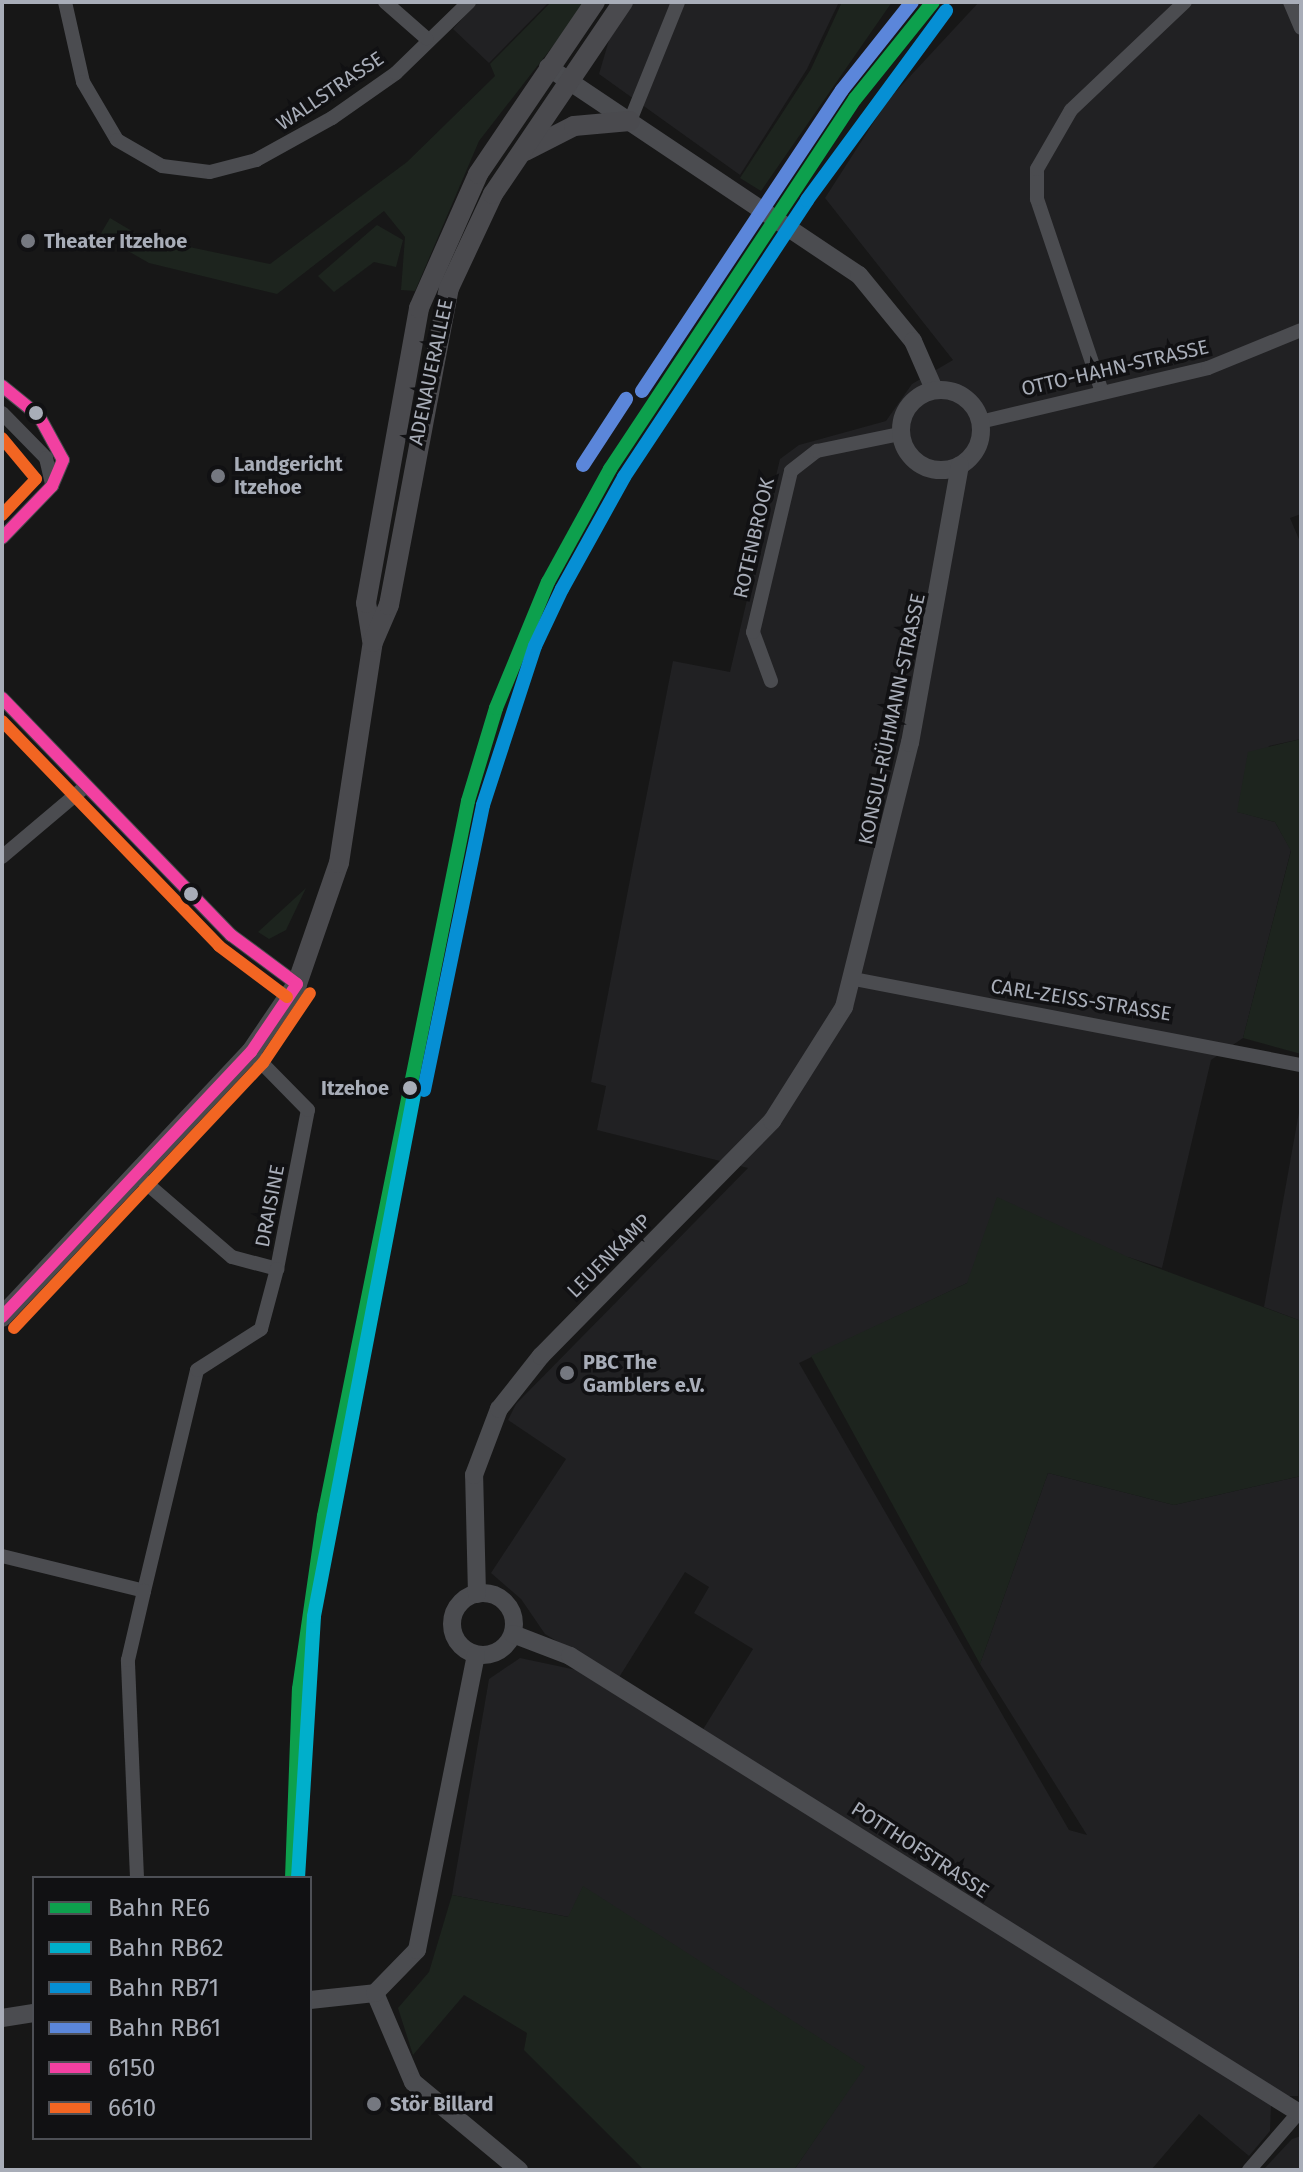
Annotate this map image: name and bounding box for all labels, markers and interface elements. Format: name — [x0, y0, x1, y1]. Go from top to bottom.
street label: WALLSTRASSE — [272, 46, 388, 136]
place label: Theater Itzehoe — [44, 229, 187, 253]
marker: Theater Itzehoe — [19, 232, 37, 250]
street label: ADENAUERALLEE — [404, 297, 458, 447]
street label: OTTO-HAHN-STRASSE — [1019, 335, 1211, 401]
unlabelled marker — [28, 405, 44, 421]
place label: Landgericht Itzehoe — [234, 452, 343, 499]
marker: Landgericht Itzehoe — [209, 467, 227, 485]
street label: ROTENBROOK — [728, 475, 780, 601]
street label: KONSUL-RÜHMANN-STRASSE — [854, 591, 930, 847]
unlabelled marker — [183, 886, 199, 902]
street label: CARL-ZEISS-STRASSE — [989, 974, 1173, 1026]
marker: Itzehoe — [396, 1074, 424, 1102]
place label: Itzehoe — [321, 1076, 389, 1100]
street label: DRAISINE — [250, 1163, 290, 1249]
street label: LEUENKAMP — [562, 1209, 656, 1303]
place label: PBC The Gamblers e.V. — [583, 1350, 705, 1397]
marker: PBC The Gamblers e.V. — [558, 1364, 576, 1382]
street label: POTTHOFSTRASSE — [847, 1797, 993, 1903]
legend — [32, 1876, 312, 2140]
text: Bahn RE6 — [108, 1894, 210, 1922]
text: Bahn RB62 — [108, 1934, 224, 1962]
text: Bahn RB71 — [108, 1974, 219, 2002]
text: Bahn RB61 — [108, 2014, 221, 2042]
text: 6150 — [108, 2054, 155, 2082]
place label: Stör Billard — [390, 2092, 493, 2116]
text: 6610 — [108, 2094, 156, 2122]
marker: Stör Billard — [365, 2095, 383, 2113]

